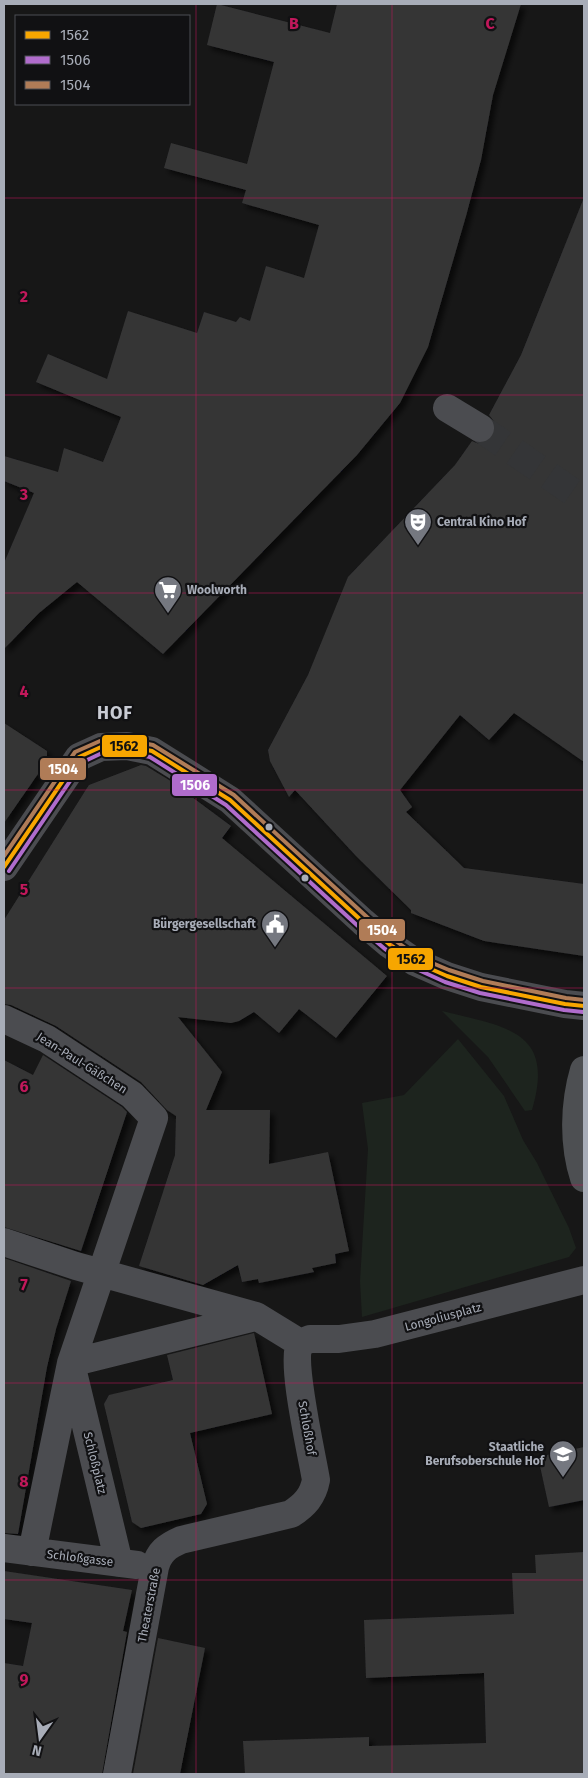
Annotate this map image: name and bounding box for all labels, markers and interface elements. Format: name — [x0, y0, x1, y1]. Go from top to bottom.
text: B — [289, 14, 299, 33]
text: C — [485, 14, 495, 33]
legend — [15, 15, 190, 105]
text: 1562 — [60, 26, 89, 44]
text: 1506 — [60, 51, 90, 69]
text: 1504 — [60, 76, 90, 94]
text: 2 — [20, 287, 28, 306]
text: 3 — [19, 485, 28, 504]
theatre icon: Central Kino Hof — [403, 507, 433, 546]
place label: Central Kino Hof — [437, 515, 528, 529]
supermarket icon: Woolworth — [153, 575, 183, 614]
place label: Woolworth — [187, 583, 247, 597]
text: 4 — [19, 682, 29, 701]
district label: HOF — [97, 702, 133, 724]
line badge: 1562 — [101, 734, 148, 758]
text: 1562 — [110, 738, 138, 755]
line badge: 1504 — [39, 757, 87, 781]
text: 1504 — [48, 761, 78, 778]
line badge: 1506 — [171, 773, 218, 797]
text: 1506 — [180, 777, 210, 794]
unlabelled marker — [264, 822, 274, 832]
unlabelled marker — [300, 873, 310, 883]
text: 5 — [20, 880, 29, 899]
public building icon: Bürgergesellschaft — [260, 909, 290, 948]
place label: Bürgergesellschaft — [153, 917, 256, 931]
line badge: 1504 — [358, 918, 406, 942]
text: 1504 — [367, 922, 397, 939]
line badge: 1562 — [387, 947, 434, 971]
text: 1562 — [397, 951, 425, 968]
street label: Jean-Paul-Gäßchen — [34, 1029, 130, 1097]
text: 6 — [19, 1077, 29, 1096]
text: 7 — [20, 1275, 28, 1294]
street label: Longoliusplatz — [403, 1300, 483, 1334]
street label: Schloßhof — [295, 1400, 319, 1457]
street label: Schloßplatz — [81, 1430, 109, 1496]
school or university icon: Staatliche Berufsoberschule Hof — [548, 1439, 578, 1478]
place label: Staatliche Berufsoberschule Hof — [425, 1440, 546, 1468]
text: 8 — [19, 1472, 29, 1491]
street label: Schloßgasse — [46, 1547, 114, 1569]
street label: Theaterstraße — [135, 1567, 163, 1643]
text: 9 — [20, 1670, 29, 1689]
north arrow — [15, 1713, 65, 1763]
text: N — [30, 1741, 44, 1760]

